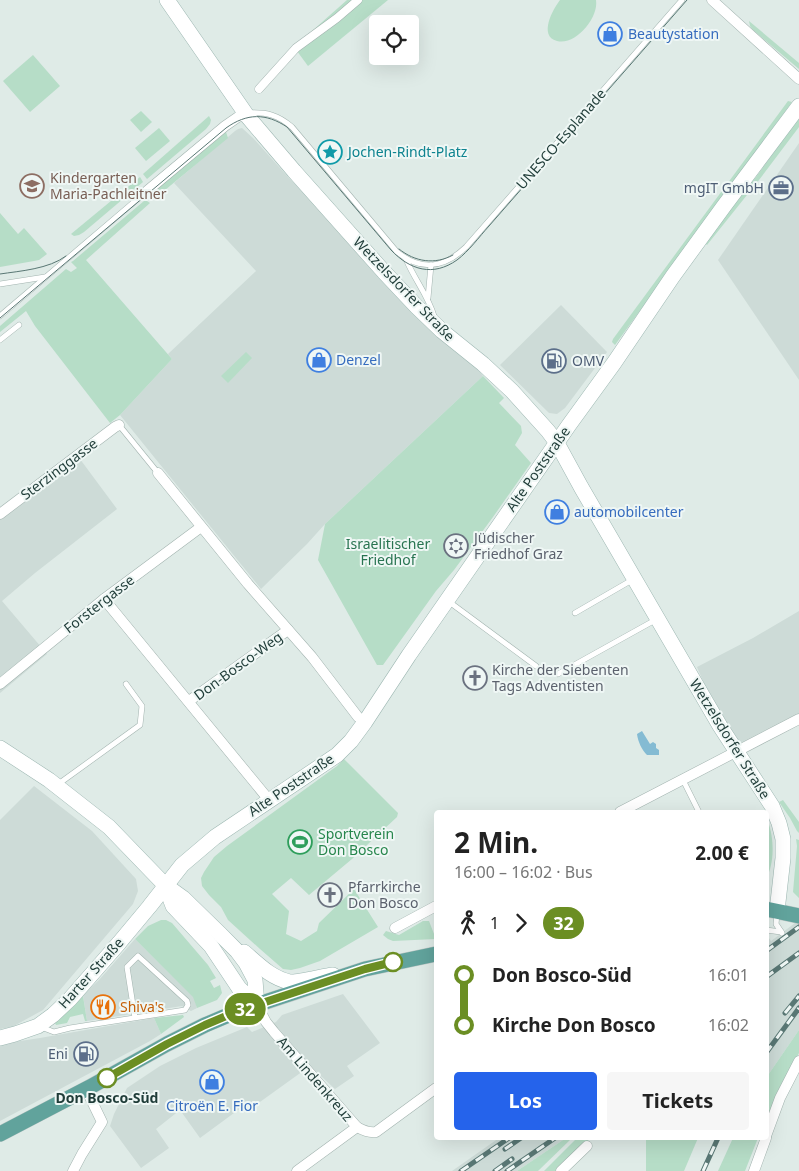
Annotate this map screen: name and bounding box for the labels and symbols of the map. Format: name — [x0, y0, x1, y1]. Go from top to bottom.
shop icon: Beautystation — [597, 21, 623, 47]
place label: Beautystation — [628, 24, 719, 43]
street label: UNESCO-Esplanade — [511, 84, 610, 193]
place icon: Jochen-Rindt-Platz — [317, 139, 343, 165]
place label: Jochen-Rindt-Platz — [346, 142, 468, 161]
place label: Kindergarten Maria-Pachleitner — [50, 168, 167, 203]
school or university icon: Kindergarten Maria-Pachleitner — [19, 173, 45, 199]
office icon: mgIT GmbH — [768, 175, 794, 201]
place label: mgIT GmbH — [684, 178, 764, 197]
street label: Wetzelsdorfer Straße — [349, 232, 459, 345]
shop icon: Denzel — [306, 347, 332, 373]
fuel station icon: OMV — [541, 348, 567, 374]
place label: Denzel — [336, 350, 381, 369]
place label: OMV — [572, 351, 605, 370]
street label: Alte Poststraße — [501, 422, 574, 515]
street label: Sterzinggasse — [16, 433, 101, 504]
shop icon: automobilcenter — [544, 499, 570, 525]
place label: automobilcenter — [574, 502, 684, 521]
place label: Jüdischer Friedhof Graz — [472, 528, 563, 563]
synagogue icon: Jüdischer Friedhof Graz — [443, 533, 469, 559]
park label: Israelitischer Friedhof — [346, 534, 430, 569]
street label: Forstergasse — [60, 570, 138, 637]
street label: Don-Bosco-Weg — [190, 627, 286, 704]
place label: Kirche der Siebenten Tags Adventisten — [492, 660, 629, 695]
church icon: Kirche der Siebenten Tags Adventisten — [462, 665, 488, 691]
street label: Wetzelsdorfer Straße — [686, 675, 775, 802]
street label: Alte Poststraße — [244, 749, 337, 820]
place label: Sportverein Don Bosco — [318, 824, 394, 859]
sports icon: Sportverein Don Bosco — [287, 829, 313, 855]
place label: Pfarrkirche Don Bosco — [348, 877, 421, 912]
church icon: Pfarrkirche Don Bosco — [317, 882, 343, 908]
street label: Harter Straße — [54, 933, 128, 1012]
unlabelled marker — [383, 952, 403, 972]
line badge: 32 — [222, 993, 268, 1025]
restaurant icon: Shiva's — [90, 994, 116, 1020]
place label: Shiva's — [120, 997, 165, 1016]
street label: Am Lindenkreuz — [273, 1032, 358, 1125]
fuel station icon: Eni — [73, 1041, 99, 1067]
place label: Eni — [48, 1044, 68, 1063]
marker: Don Bosco-Süd — [97, 1068, 117, 1088]
shop icon: Citroën E. Fior — [199, 1069, 225, 1095]
place label: Don Bosco-Süd — [56, 1088, 158, 1107]
place label: Citroën E. Fior — [166, 1096, 258, 1115]

